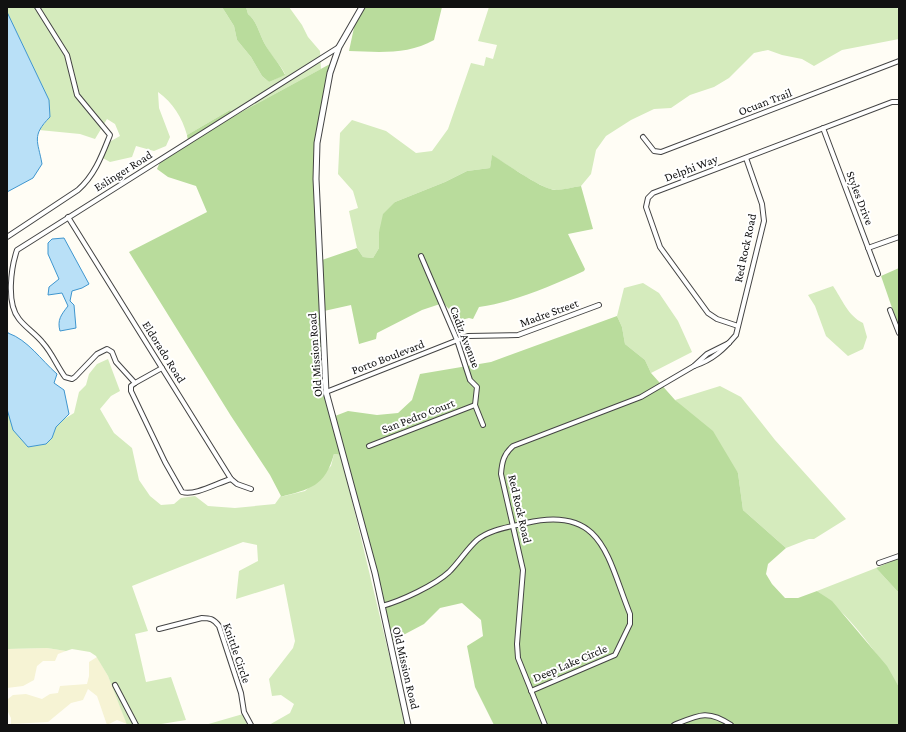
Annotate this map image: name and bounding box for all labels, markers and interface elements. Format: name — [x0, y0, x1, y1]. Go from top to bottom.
street label: Ocuan Trail — [736, 85, 794, 119]
street label: Eslinger Road — [91, 147, 155, 194]
street label: Delphi Way — [662, 151, 720, 185]
street label: Styles Drive — [843, 169, 877, 227]
street label: Red Rock Road — [731, 212, 759, 284]
street label: Madre Street — [518, 296, 581, 330]
street label: Cadiz Avenue — [447, 304, 483, 370]
street label: Old Mission Road — [305, 312, 325, 398]
street label: Eldorado Road — [139, 318, 189, 386]
street label: Porto Boulevard — [350, 336, 427, 377]
street label: San Pedro Court — [380, 395, 457, 436]
street label: Red Rock Road — [505, 473, 535, 545]
street label: Knittle Circle — [220, 621, 254, 685]
street label: Old Mission Road — [390, 625, 422, 711]
street label: Deep Lake Circle — [531, 641, 609, 685]

